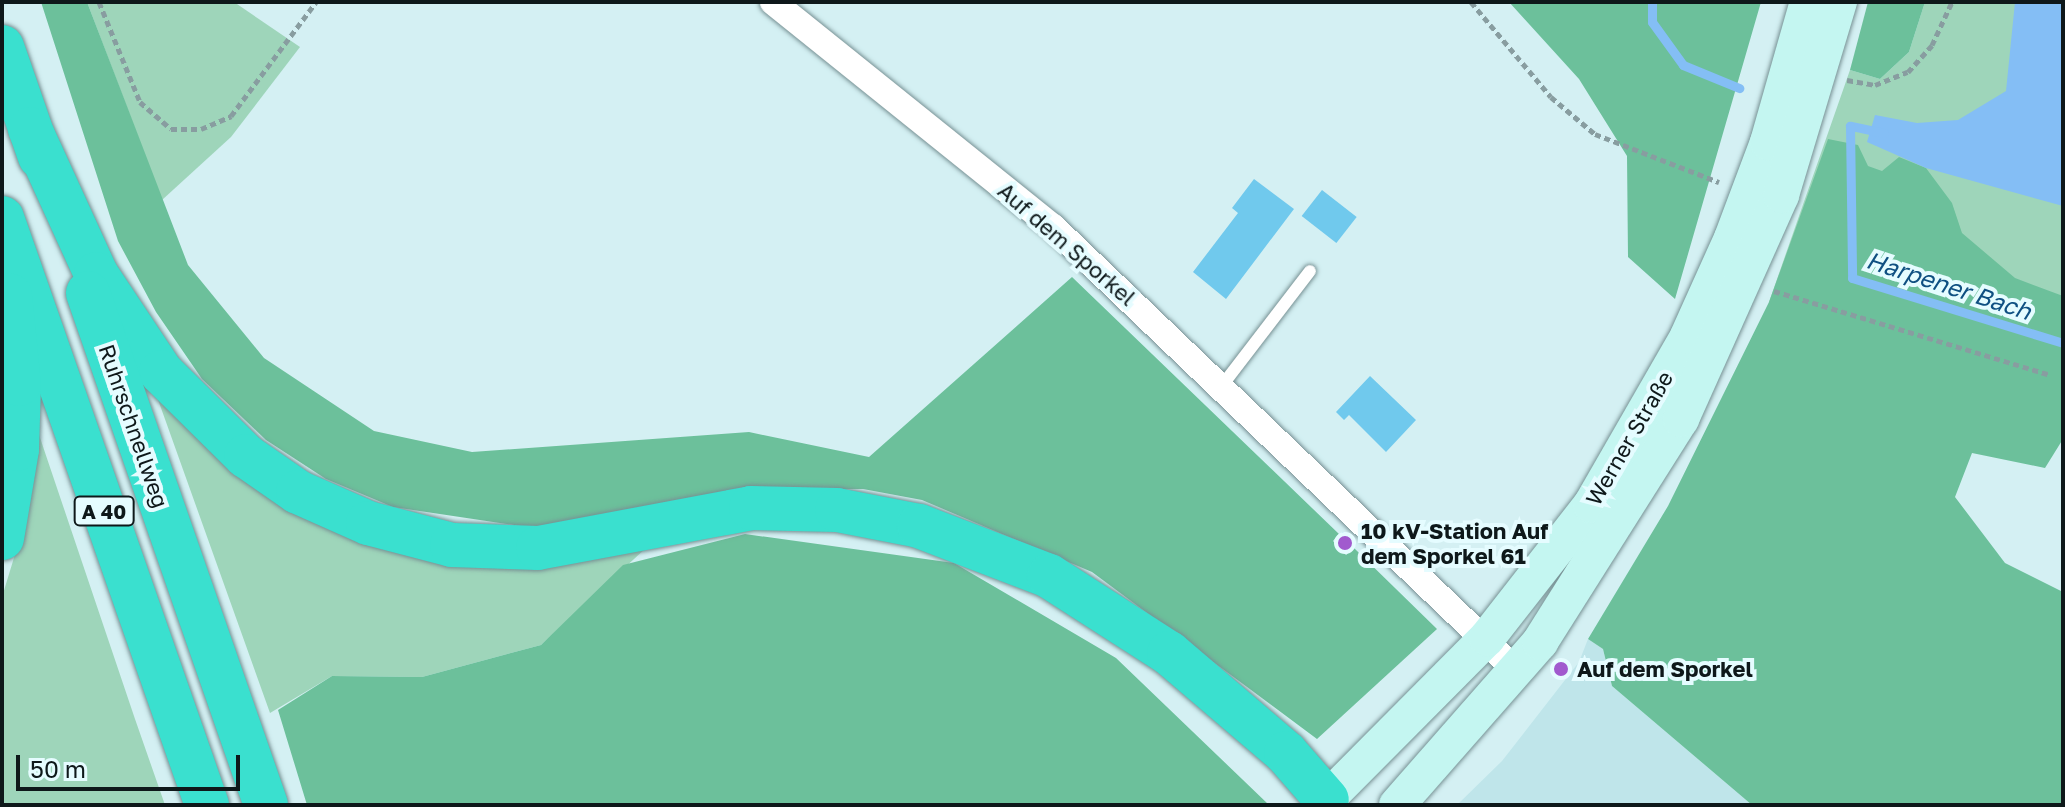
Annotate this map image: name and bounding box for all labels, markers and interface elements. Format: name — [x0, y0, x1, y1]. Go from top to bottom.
street label: Auf dem Sporkel — [993, 177, 1141, 311]
water label: Harpener Bach — [1863, 245, 2035, 325]
street label: Ruhrschnellweg — [94, 341, 174, 511]
street label: Werner Straße — [1580, 366, 1678, 510]
road number: A 40 — [72, 495, 136, 527]
place label: 10 kV-Station Auf dem Sporkel 61 — [1361, 517, 1548, 568]
marker: 10 kV-Station Auf dem Sporkel 61 — [1336, 534, 1354, 552]
place label: Auf dem Sporkel — [1577, 656, 1753, 682]
marker: Auf dem Sporkel — [1552, 660, 1570, 678]
scale bar — [20, 739, 244, 789]
text: 50 m — [30, 754, 86, 783]

